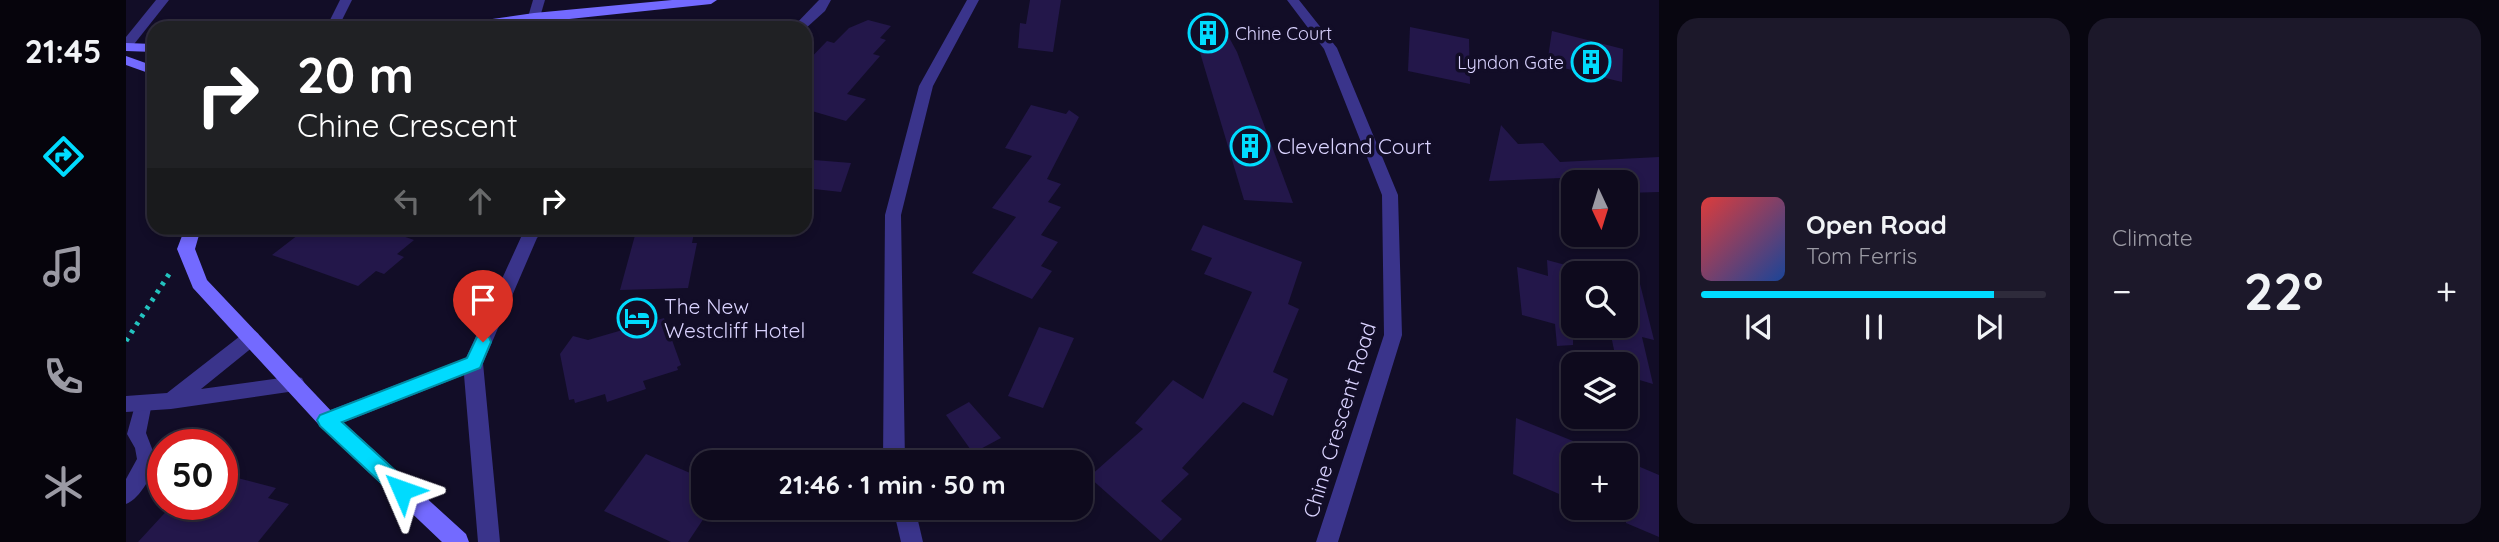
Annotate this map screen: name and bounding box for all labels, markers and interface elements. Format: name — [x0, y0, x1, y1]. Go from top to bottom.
building icon: Chine Court — [1187, 12, 1229, 54]
place label: Chine Court — [1235, 22, 1332, 45]
text: 21:45 — [25, 31, 101, 71]
building icon: Lyndon Gate — [1570, 41, 1612, 83]
text: 20 m — [297, 44, 414, 105]
icon: right — [182, 49, 273, 140]
place label: Lyndon Gate — [1457, 51, 1564, 74]
text: Chine Crescent — [297, 105, 518, 145]
building icon: Cleveland Court — [1229, 125, 1271, 167]
icon: directions — [39, 132, 88, 181]
place label: Cleveland Court — [1277, 133, 1432, 159]
north arrow — [1561, 170, 1638, 247]
map controls — [1561, 170, 1638, 520]
icon: left — [388, 182, 426, 220]
icon: ahead — [461, 182, 499, 220]
icon: right — [534, 182, 572, 220]
text: Open Road — [1806, 208, 1947, 241]
text: Climate — [2112, 223, 2193, 252]
text: Tom Ferris — [1806, 241, 1917, 270]
icon: music — [39, 242, 88, 291]
text: 22° — [2244, 258, 2323, 323]
button: search — [1561, 261, 1638, 338]
text: − — [2112, 267, 2132, 315]
text: + — [2436, 267, 2457, 315]
pin — [453, 270, 513, 342]
icon: arrive — [464, 281, 502, 319]
place label: The New Westcliff Hotel — [664, 293, 805, 343]
hotel icon: The New Westcliff Hotel — [616, 297, 658, 339]
icon: previous — [1740, 308, 1778, 346]
icon: pause — [1855, 308, 1893, 346]
icon: next — [1970, 308, 2008, 346]
street label: Chine Crescent Road — [1297, 319, 1381, 521]
icon: phone — [39, 352, 88, 401]
button: layers — [1561, 352, 1638, 429]
speed limit sign: 50 — [147, 429, 238, 520]
button: + — [1561, 443, 1638, 520]
position arrow — [365, 453, 439, 527]
icon: climate — [39, 462, 88, 511]
text: 21:46 · 1 min · 50 m — [778, 468, 1006, 501]

